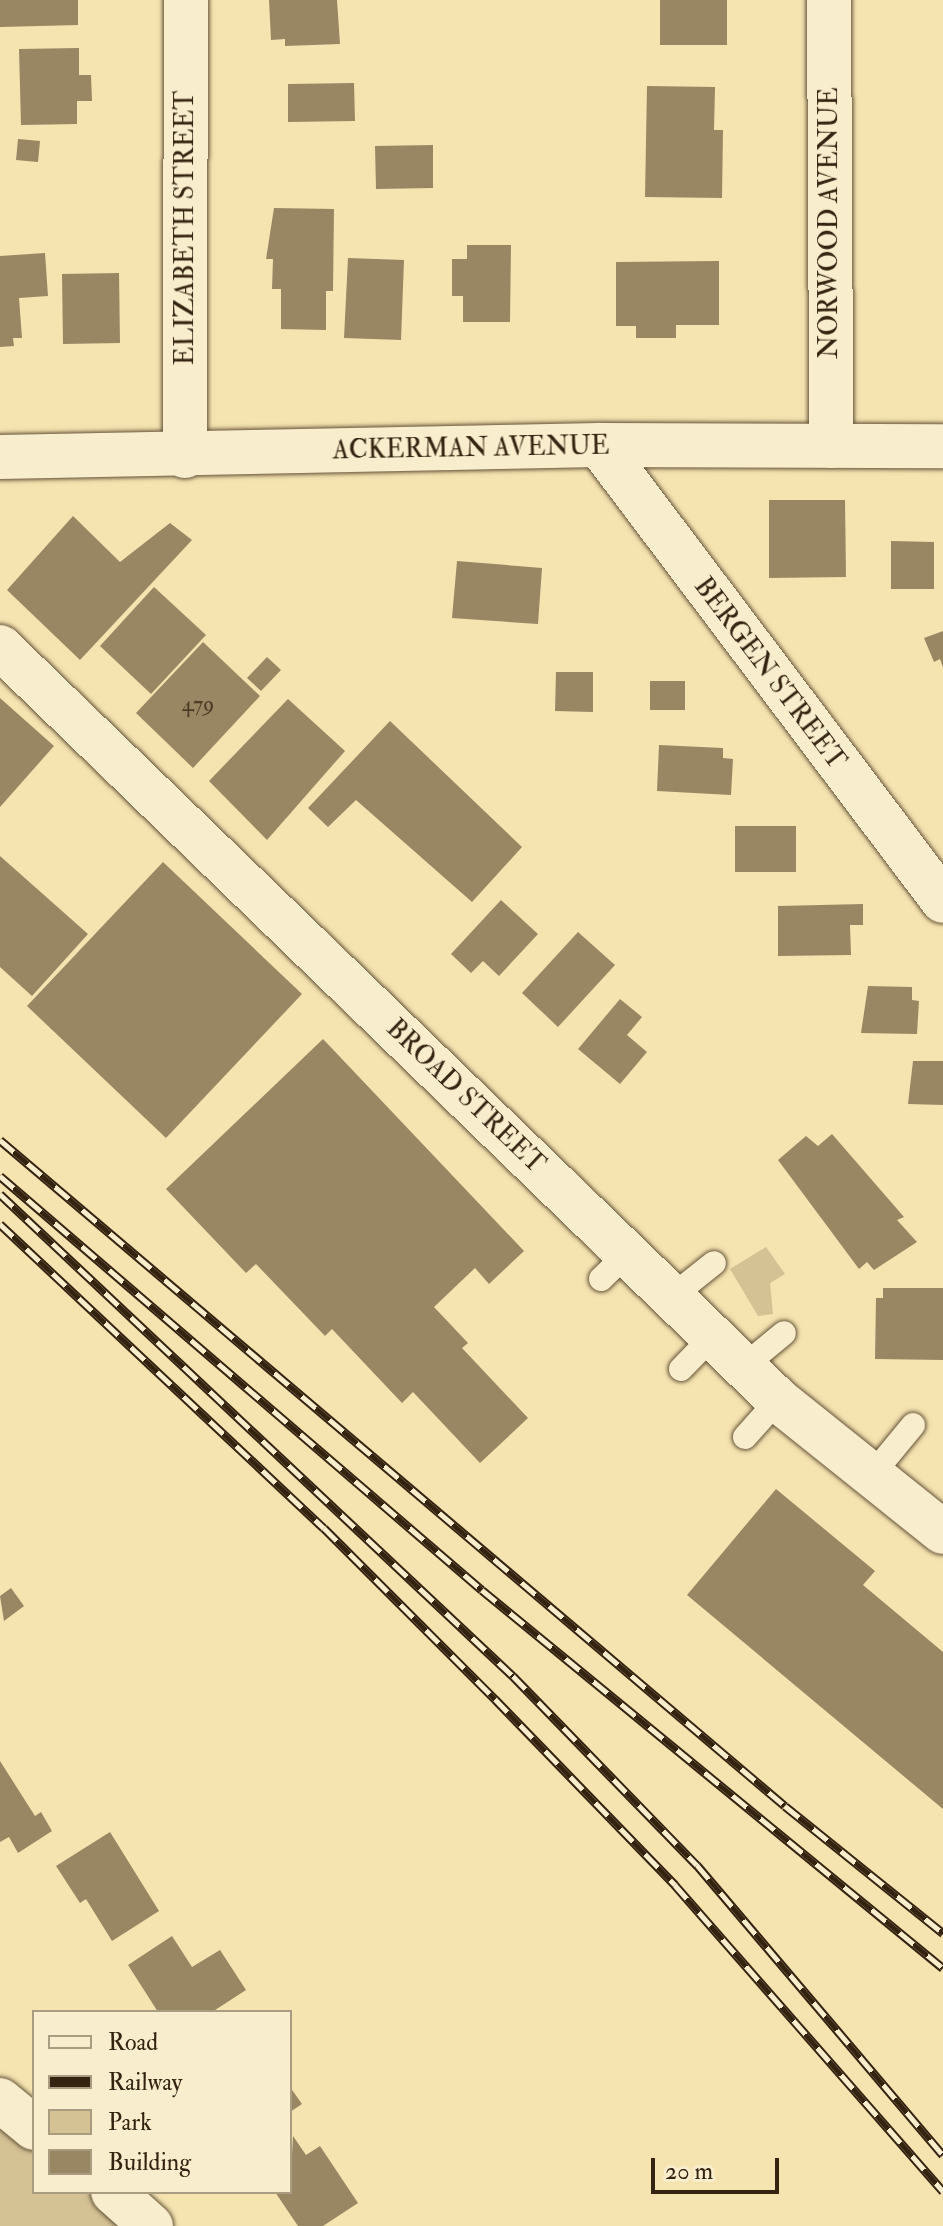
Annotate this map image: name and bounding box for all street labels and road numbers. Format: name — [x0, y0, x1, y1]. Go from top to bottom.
street label: NORWOOD AVENUE — [814, 87, 846, 359]
street label: ELIZABETH STREET — [170, 91, 202, 365]
street label: ACKERMAN AVENUE — [332, 431, 610, 467]
street label: BERGEN STREET — [687, 572, 851, 776]
street label: BROAD STREET — [379, 1013, 551, 1181]

